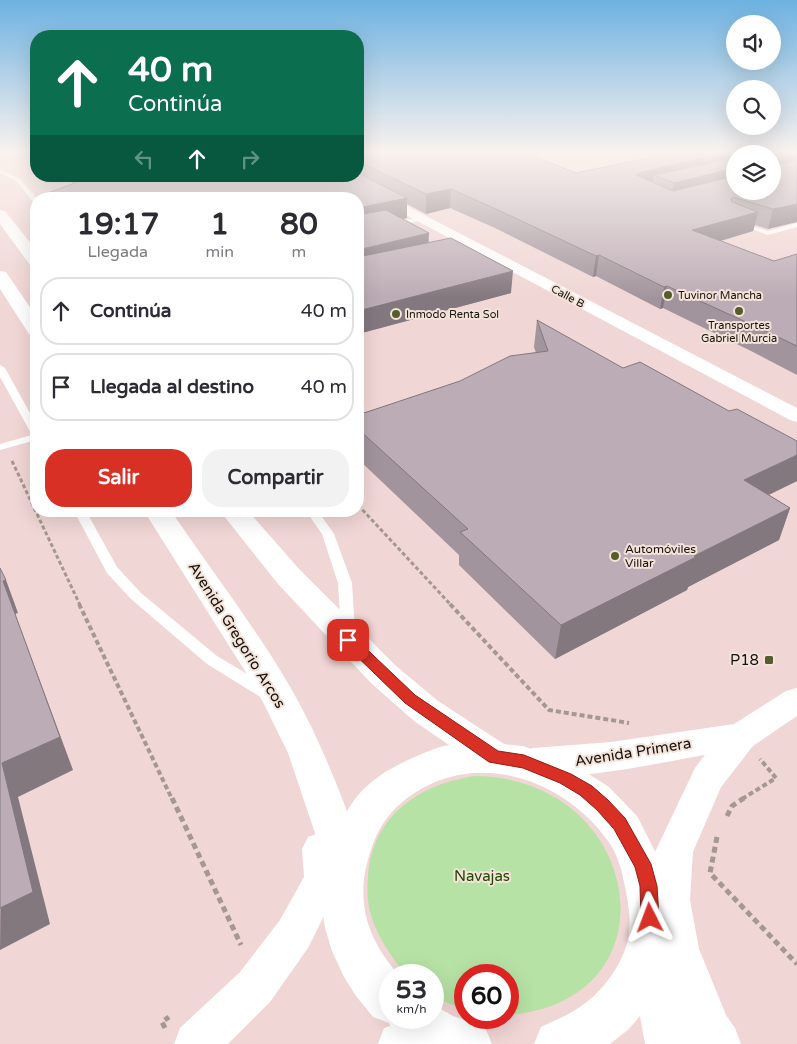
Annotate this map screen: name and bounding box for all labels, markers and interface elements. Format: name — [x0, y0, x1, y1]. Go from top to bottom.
map controls — [726, 15, 781, 200]
button: sound — [726, 15, 781, 70]
text: 40 m — [128, 49, 213, 91]
icon: ahead — [45, 50, 110, 115]
button: search — [726, 80, 781, 135]
text: Continúa — [128, 91, 222, 117]
icon: left — [130, 145, 158, 173]
icon: ahead — [183, 145, 211, 173]
icon: right — [236, 145, 264, 173]
button: layers — [726, 145, 781, 200]
text: 19:17 — [76, 206, 159, 243]
text: 1 — [210, 206, 229, 243]
text: 80 — [280, 206, 318, 243]
text: Llegada — [88, 242, 148, 262]
text: min — [206, 242, 234, 262]
text: m — [292, 242, 306, 262]
street label: Calle B — [549, 282, 587, 311]
marker: Tuvinor Mancha — [662, 289, 674, 301]
place label: Tuvinor Mancha — [678, 289, 762, 302]
icon: ahead — [47, 297, 75, 325]
text: Continúa — [90, 300, 172, 322]
text: 40 m — [301, 300, 347, 322]
marker: Transportes Gabriel Murcia — [733, 305, 745, 317]
marker: Inmodo Renta Sol — [390, 308, 402, 320]
place label: Inmodo Renta Sol — [406, 308, 499, 321]
place label: Transportes Gabriel Murcia — [701, 319, 777, 345]
icon: arrive — [47, 373, 75, 401]
text: Llegada al destino — [90, 376, 254, 398]
text: 40 m — [301, 376, 347, 398]
button: Salir — [45, 449, 192, 507]
button: Compartir — [202, 449, 349, 507]
place label: Automóviles Villar — [625, 542, 696, 570]
marker: Automóviles Villar — [609, 550, 621, 562]
street label: Avenida Gregorio Arcos — [185, 559, 289, 711]
pin — [327, 619, 369, 661]
icon: arrive — [334, 626, 362, 654]
place label: P18 — [730, 651, 759, 669]
marker: P18 — [763, 654, 775, 666]
street label: Avenida Primera — [574, 734, 692, 770]
park label: Navajas — [454, 867, 510, 885]
position arrow — [623, 891, 675, 943]
speed limit sign: 60 — [454, 964, 519, 1029]
text: 53 — [396, 975, 427, 1005]
text: km/h — [396, 1002, 427, 1016]

